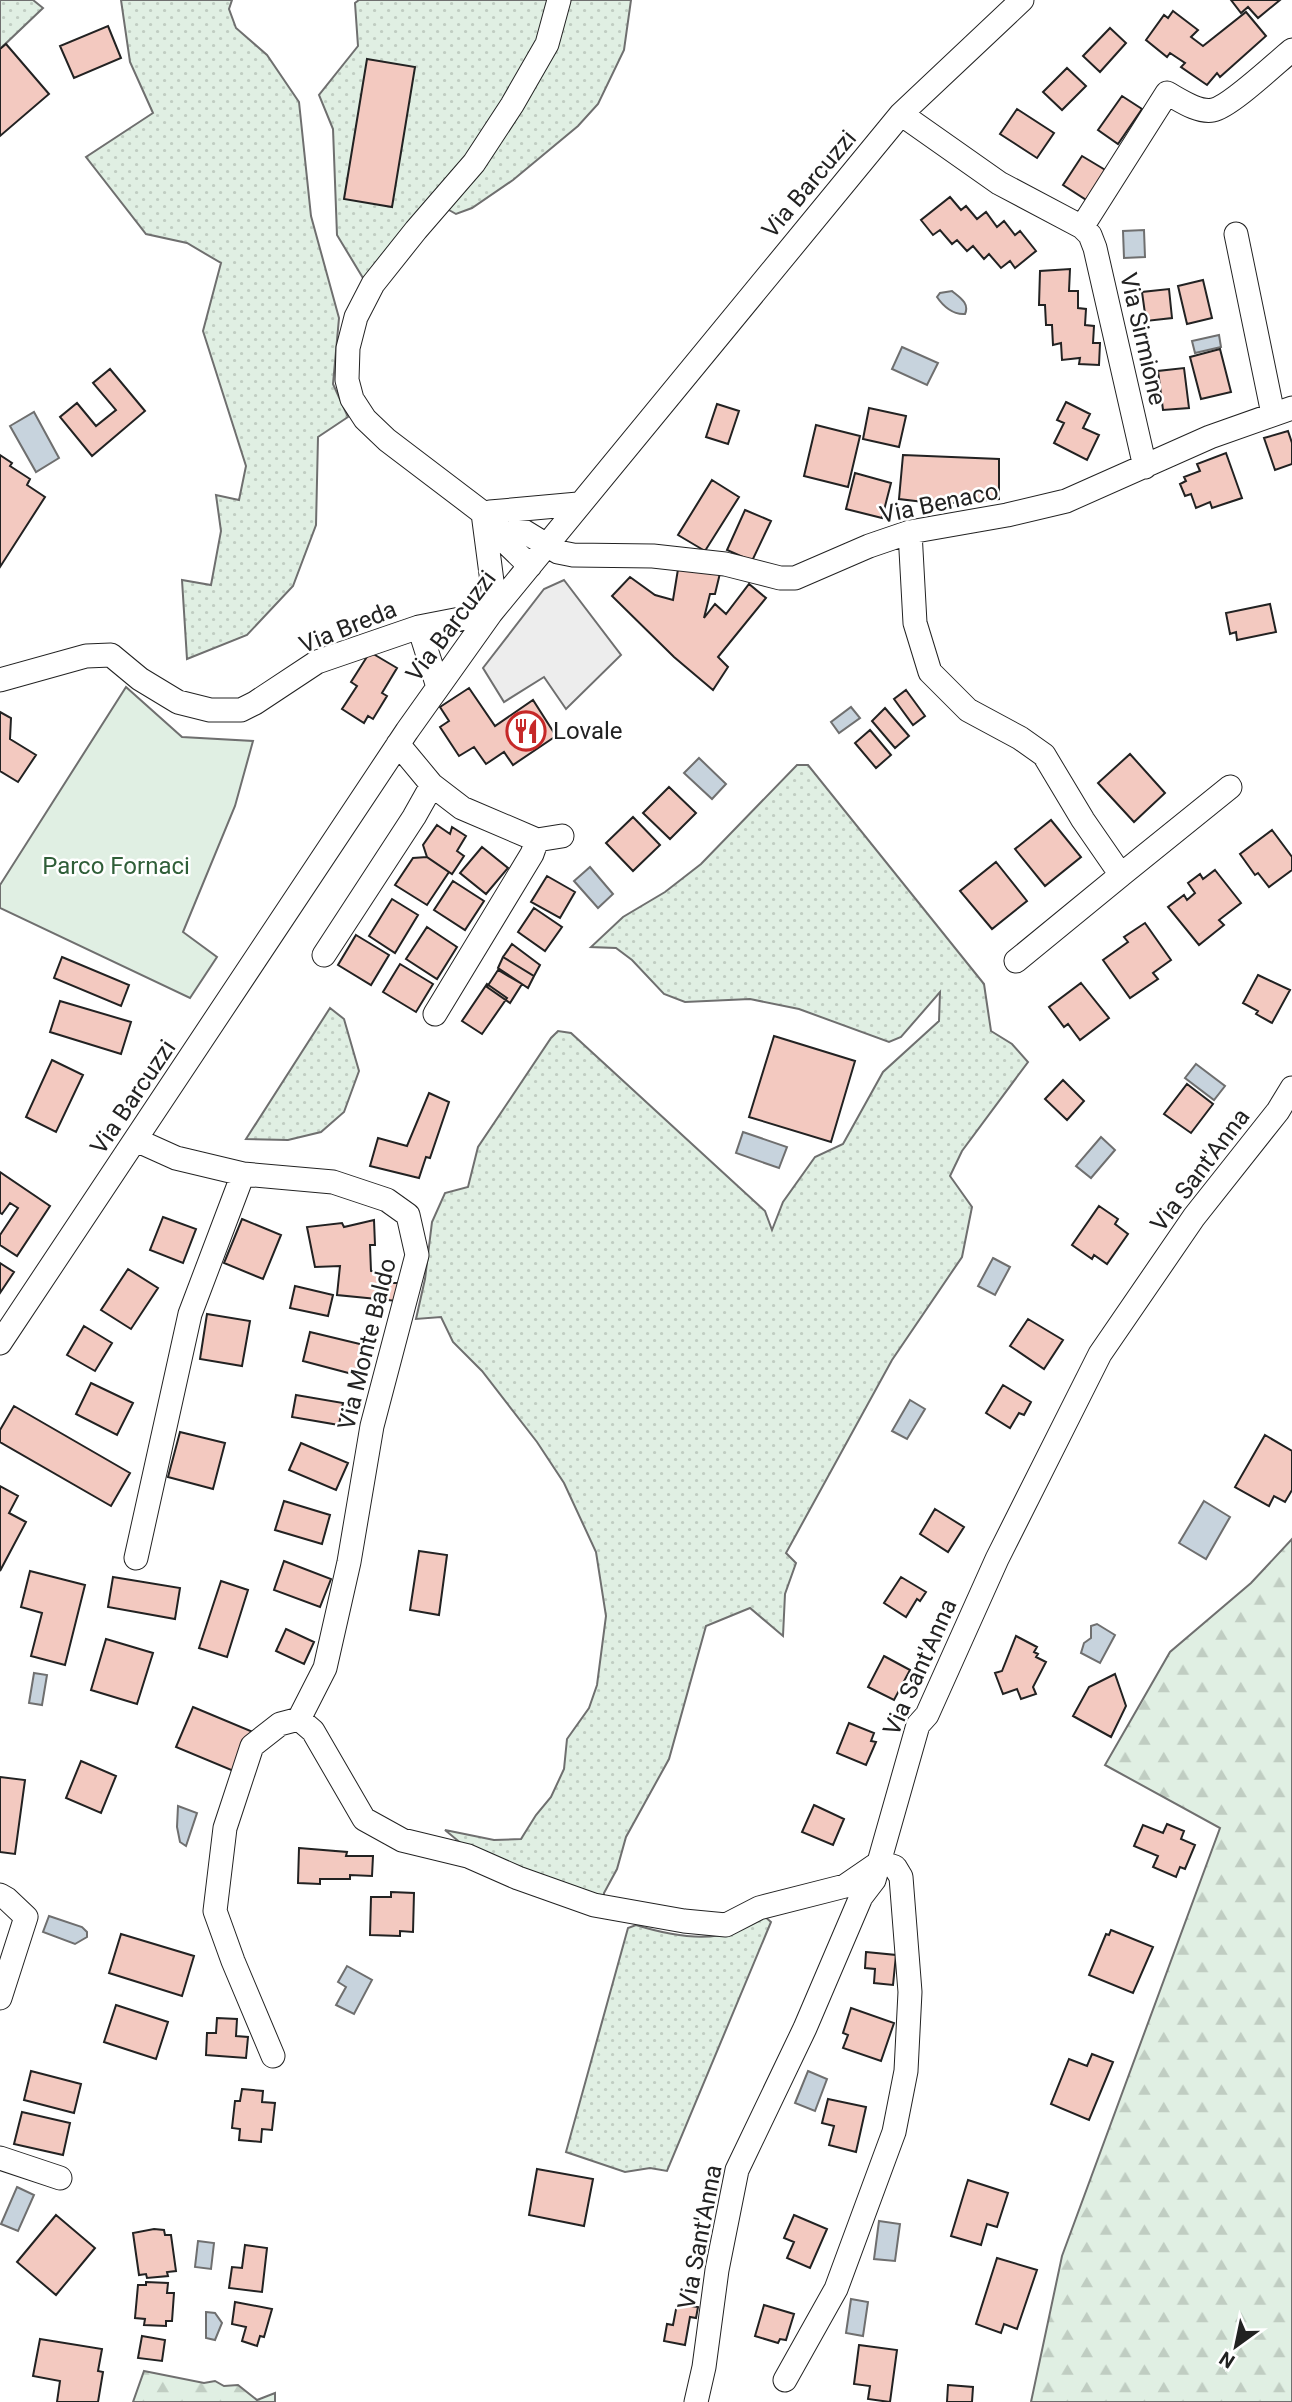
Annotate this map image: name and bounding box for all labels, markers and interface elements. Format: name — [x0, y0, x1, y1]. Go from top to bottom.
street label: Via Barcuzzi — [756, 125, 862, 243]
street label: Via Sirmione — [1114, 270, 1172, 408]
street label: Via Benaco — [877, 477, 1001, 529]
street label: Via Barcuzzi — [400, 565, 502, 687]
street label: Via Breda — [295, 595, 401, 659]
restaurant icon: Lovale — [505, 710, 547, 752]
place label: Lovale — [553, 717, 623, 745]
park label: Parco Fornaci — [42, 852, 190, 880]
street label: Via Barcuzzi — [85, 1035, 181, 1159]
street label: Via Sant'Anna — [1145, 1103, 1255, 1237]
street label: Via Monte Baldo — [332, 1255, 402, 1433]
street label: Via Sant'Anna — [877, 1594, 963, 1740]
street label: Via Sant'Anna — [672, 2162, 728, 2312]
north arrow — [1201, 2311, 1271, 2381]
text: N — [1215, 2347, 1239, 2373]

